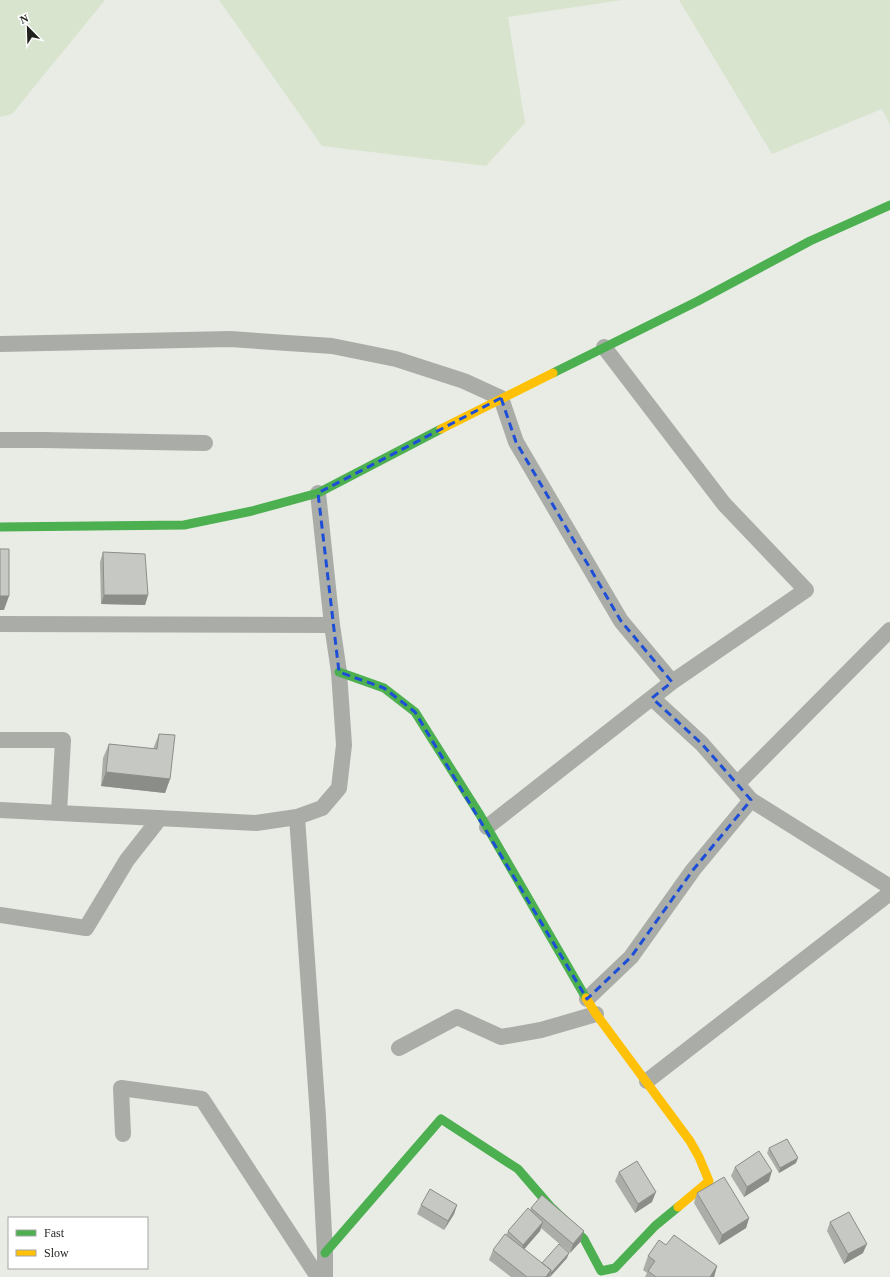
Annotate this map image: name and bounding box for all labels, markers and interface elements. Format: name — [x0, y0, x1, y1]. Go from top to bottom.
north arrow — [8, 8, 48, 48]
text: N — [18, 12, 30, 26]
legend — [8, 1217, 148, 1269]
text: Fast — [44, 1226, 65, 1240]
text: Slow — [44, 1246, 69, 1260]

